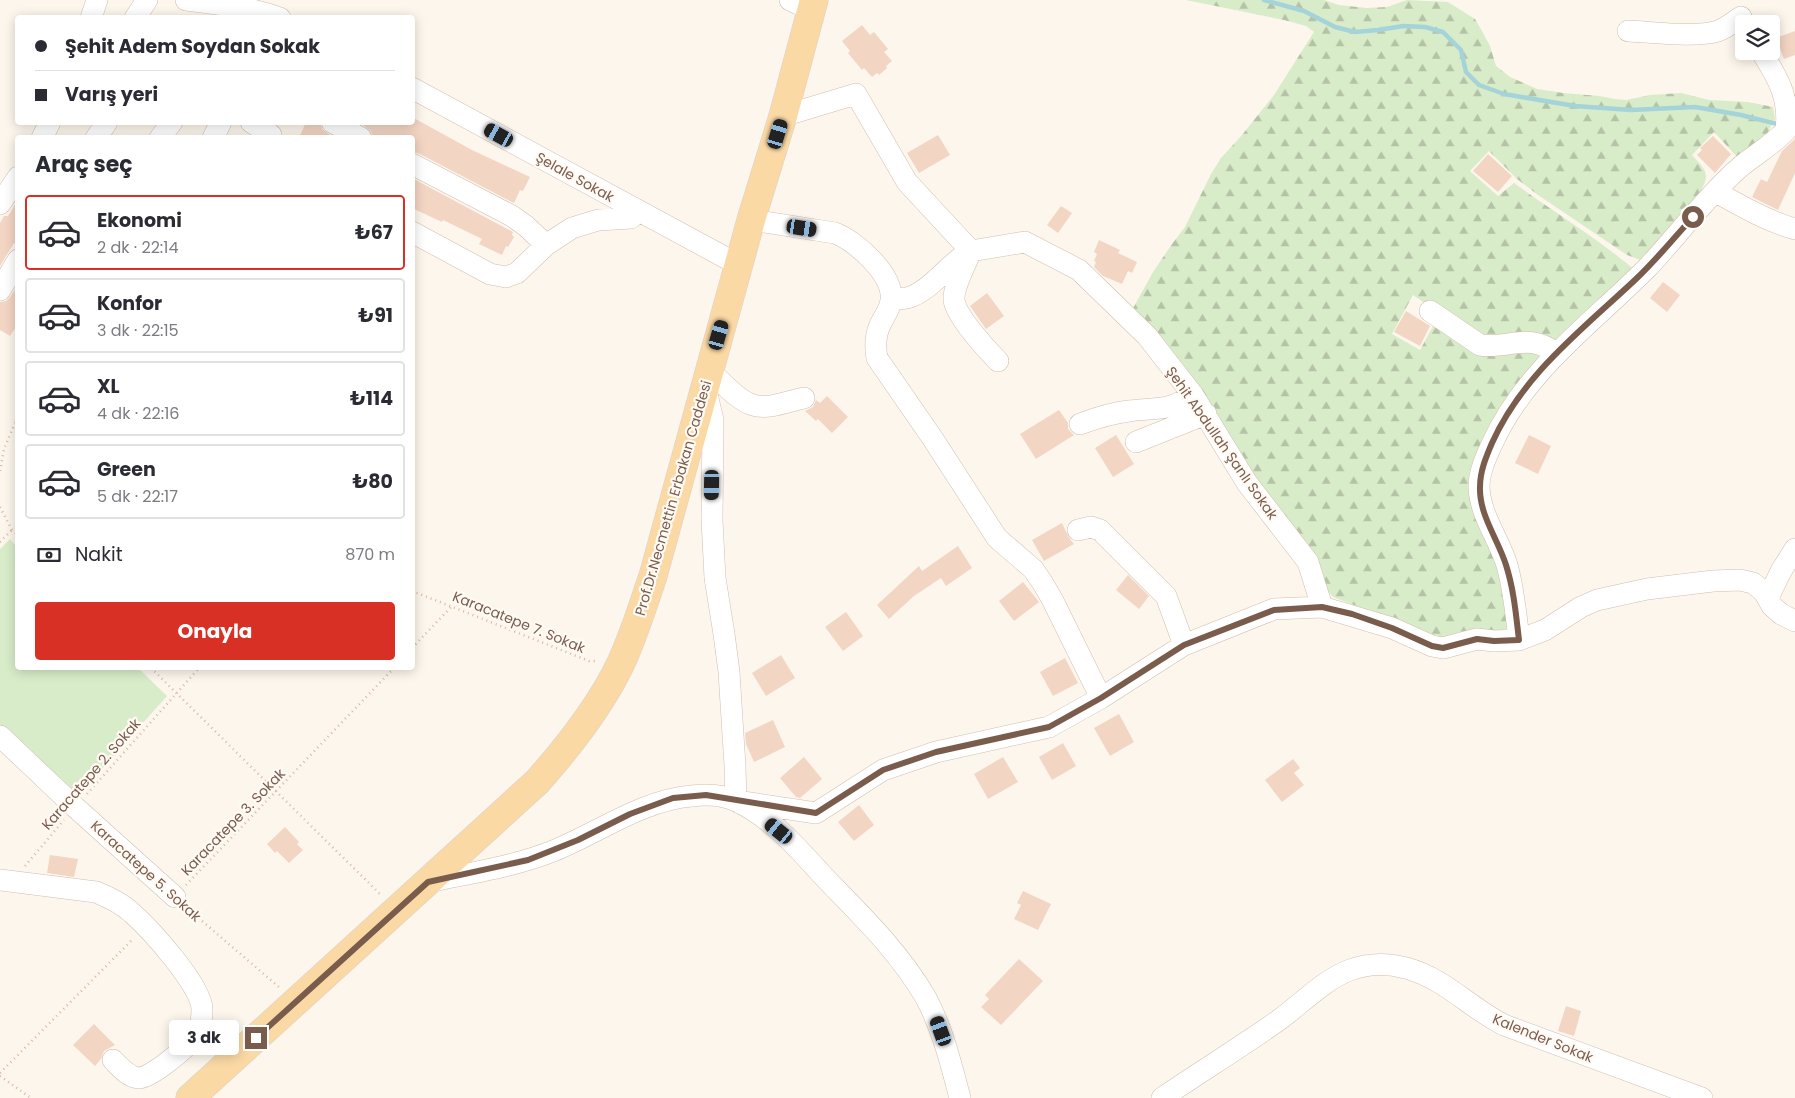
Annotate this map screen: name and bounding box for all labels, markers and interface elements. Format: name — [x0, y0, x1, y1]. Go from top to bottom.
map controls — [1735, 15, 1780, 60]
button: layers — [1735, 15, 1780, 60]
text: Şehit Adem Soydan Sokak — [65, 33, 320, 60]
text: Varış yeri — [65, 81, 158, 108]
car — [766, 117, 789, 151]
car — [482, 121, 515, 149]
street label: Şelale Sokak — [532, 147, 618, 207]
text: Araç seç — [35, 149, 133, 180]
route start — [1682, 206, 1704, 228]
text: Ekonomi — [97, 207, 182, 234]
icon: car — [37, 210, 82, 255]
car — [786, 218, 817, 238]
text: ₺67 — [355, 219, 393, 246]
text: 2 dk · 22:14 — [97, 236, 178, 259]
text: Konfor — [97, 290, 162, 317]
icon: car — [37, 293, 82, 338]
text: ₺91 — [358, 302, 393, 329]
text: 3 dk · 22:15 — [97, 319, 179, 342]
car — [707, 319, 730, 351]
street label: Şehit Abdullah Şanlı Sokak — [1161, 362, 1283, 524]
text: XL — [97, 373, 120, 400]
icon: car — [37, 376, 82, 421]
street label: Prof.Dr.Necmettin Erbakan Caddesi — [630, 378, 716, 618]
text: ₺114 — [350, 385, 393, 412]
text: 4 dk · 22:16 — [97, 402, 179, 425]
text: Green — [97, 456, 156, 483]
icon: car — [37, 459, 82, 504]
text: ₺80 — [352, 468, 393, 495]
car — [704, 470, 719, 500]
text: 5 dk · 22:17 — [97, 485, 178, 508]
icon: cash — [35, 541, 63, 569]
text: Nakit — [75, 541, 123, 568]
text: 870 m — [345, 543, 395, 566]
street label: Karacatepe 7. Sokak — [450, 586, 589, 658]
button: Onayla — [35, 602, 395, 660]
street label: Karacatepe 2. Sokak — [37, 713, 146, 834]
street label: Karacatepe 3. Sokak — [176, 763, 290, 880]
street label: Karacatepe 5. Sokak — [86, 816, 206, 927]
car — [762, 816, 795, 846]
street label: Kalender Sokak — [1490, 1009, 1597, 1068]
car — [928, 1014, 953, 1048]
callout: 3 dk — [168, 1020, 238, 1056]
text: 3 dk — [187, 1026, 221, 1049]
route end — [245, 1027, 267, 1049]

